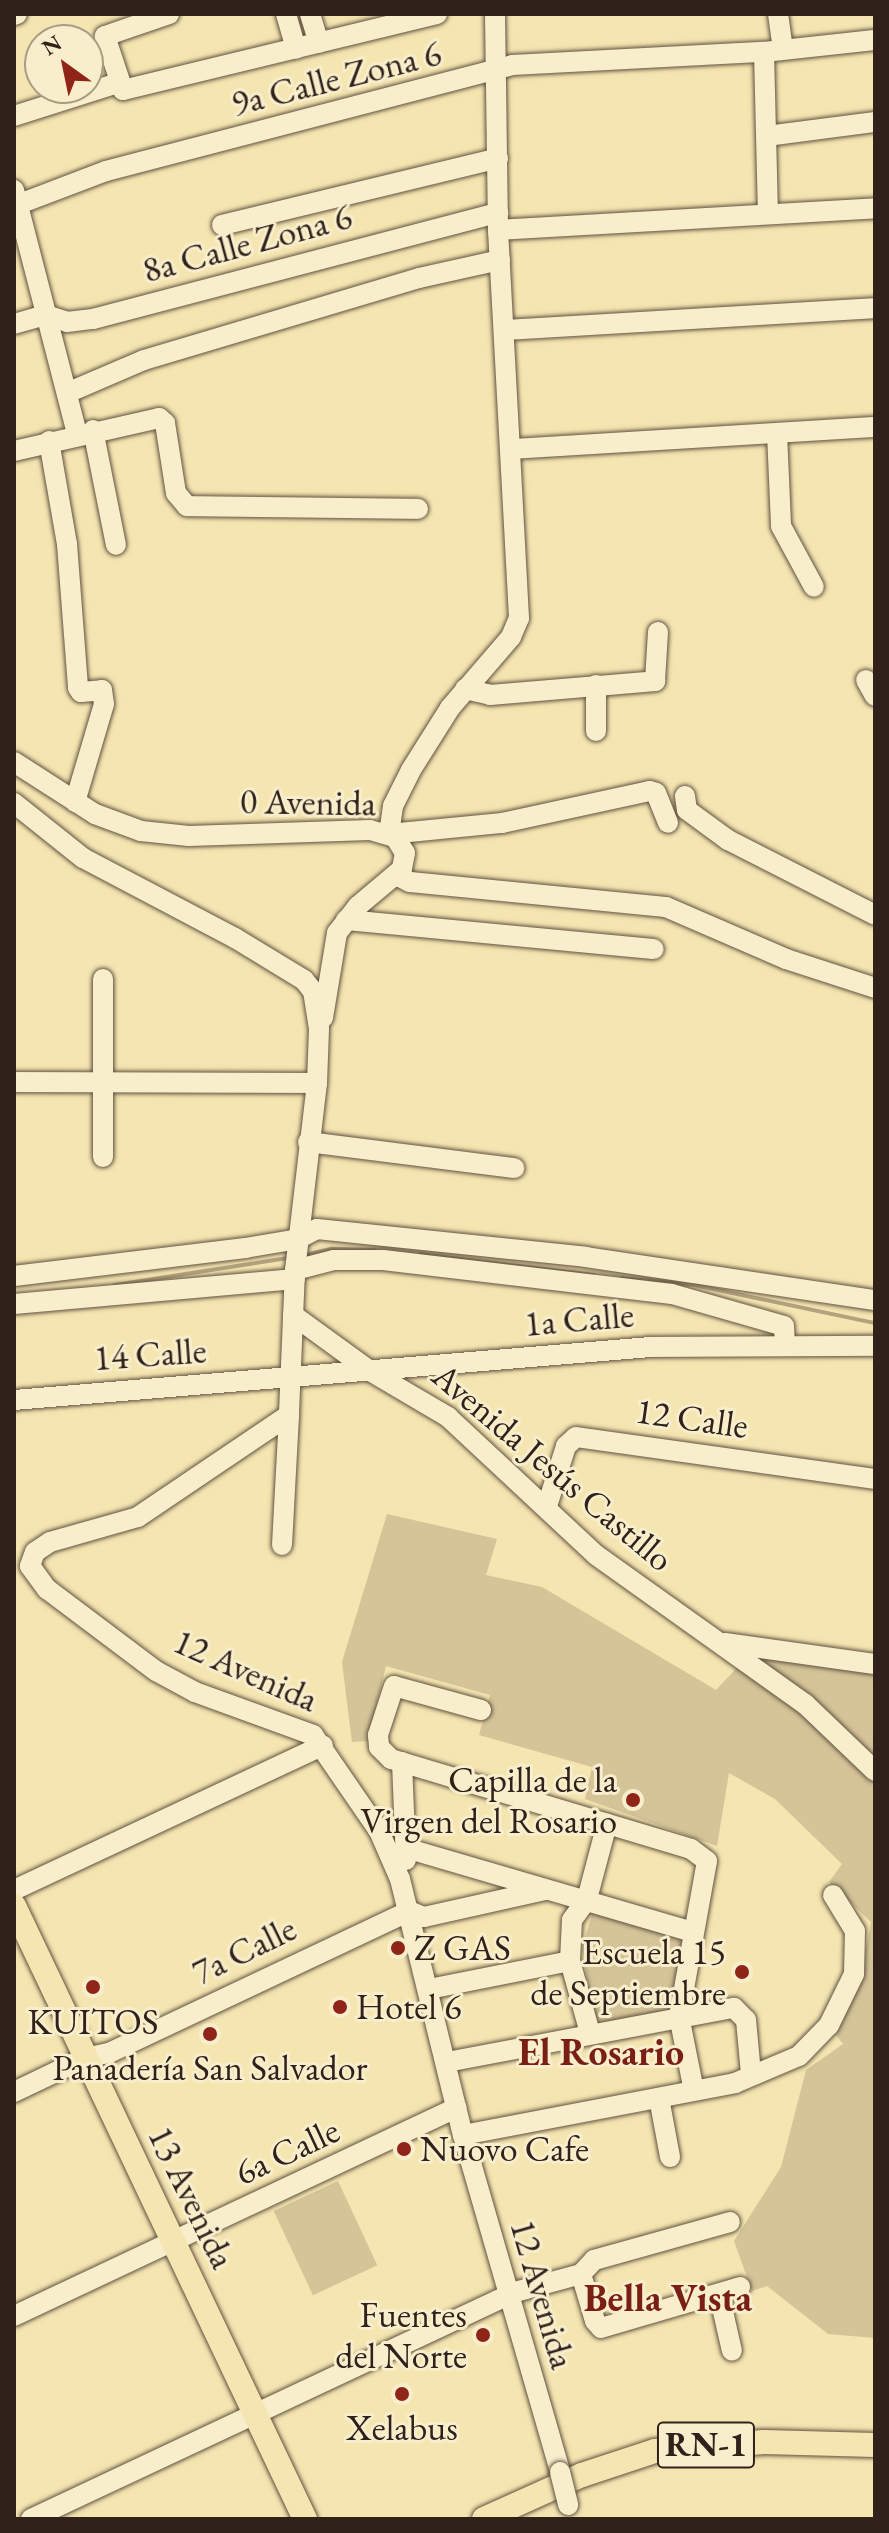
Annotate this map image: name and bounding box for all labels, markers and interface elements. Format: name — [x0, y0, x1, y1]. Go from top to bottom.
north arrow — [24, 24, 104, 104]
text: N — [36, 28, 67, 62]
street label: 9a Calle Zona 6 — [227, 31, 445, 125]
street label: 8a Calle Zona 6 — [138, 194, 356, 292]
street label: 0 Avenida — [240, 779, 376, 825]
street label: 1a Calle — [522, 1293, 636, 1345]
street label: 14 Calle — [92, 1329, 208, 1379]
street label: Avenida Jesús Castillo — [424, 1354, 682, 1580]
street label: 12 Calle — [633, 1389, 751, 1447]
street label: 12 Avenida — [167, 1619, 325, 1721]
place label: Capilla de la Virgen del Rosario — [361, 1757, 617, 1842]
marker: Capilla de la Virgen del Rosario — [624, 1791, 642, 1809]
street label: 7a Calle — [185, 1906, 303, 1994]
place label: Z GAS — [414, 1926, 511, 1970]
place label: Escuela 15 de Septiembre — [530, 1929, 726, 2014]
marker: Z GAS — [389, 1939, 407, 1957]
marker: Escuela 15 de Septiembre — [733, 1963, 751, 1981]
marker: KUITOS — [84, 1978, 102, 1996]
place label: Hotel 6 — [356, 1985, 461, 2029]
marker: Hotel 6 — [331, 1998, 349, 2016]
place label: KUITOS — [28, 2000, 158, 2044]
marker: Panadería San Salvador — [201, 2025, 219, 2043]
district label: El Rosario — [518, 2029, 684, 2075]
place label: Panadería San Salvador — [52, 2046, 368, 2090]
street label: 6a Calle — [228, 2108, 346, 2194]
street label: 13 Avenida — [139, 2119, 245, 2275]
place label: Nuovo Cafe — [420, 2127, 589, 2171]
marker: Nuovo Cafe — [395, 2140, 413, 2158]
street label: 12 Avenida — [501, 2214, 585, 2374]
district label: Bella Vista — [584, 2275, 752, 2321]
place label: Fuentes del Norte — [335, 2292, 467, 2377]
marker: Fuentes del Norte — [474, 2326, 492, 2344]
marker: Xelabus — [393, 2385, 411, 2403]
place label: Xelabus — [346, 2406, 458, 2450]
road number: RN-1 — [656, 2415, 756, 2475]

